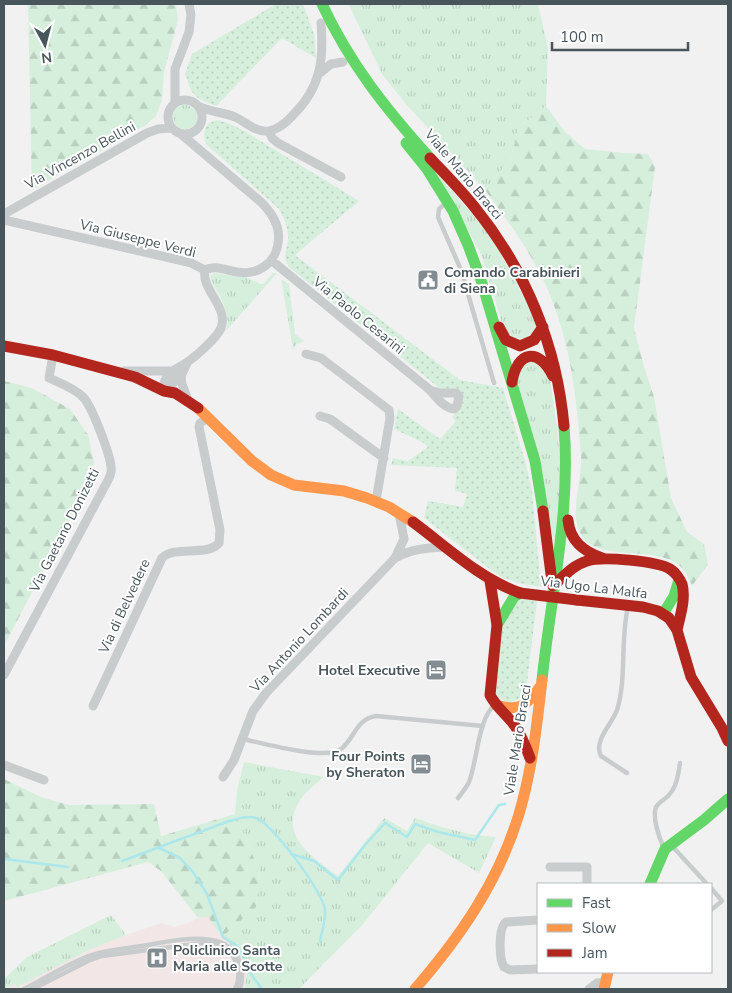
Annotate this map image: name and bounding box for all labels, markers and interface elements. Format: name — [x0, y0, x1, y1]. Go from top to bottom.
north arrow — [20, 20, 70, 70]
scale bar — [552, 20, 688, 52]
text: 100 m — [560, 27, 604, 47]
text: N — [40, 47, 53, 67]
street label: Via Vincenzo Bellini — [21, 117, 139, 194]
street label: Viale Mario Bracci — [420, 124, 507, 223]
street label: Via Giuseppe Verdi — [77, 215, 198, 262]
place label: Comando Carabinieri di Siena — [444, 263, 580, 298]
public building icon: Comando Carabinieri di Siena — [416, 268, 440, 292]
street label: Via Paolo Cesarini — [308, 272, 409, 358]
street label: Via Gaetano Donizetti — [25, 465, 104, 596]
street label: Via di Belvedere — [94, 556, 155, 658]
street label: Via Ugo La Malfa — [538, 571, 649, 603]
street label: Via Antonio Lombardi — [245, 584, 353, 697]
hotel icon: Hotel Executive — [424, 658, 448, 682]
place label: Hotel Executive — [318, 661, 420, 680]
street label: Viale Mario Bracci — [499, 683, 536, 798]
place label: Four Points by Sheraton — [326, 747, 405, 782]
hotel icon: Four Points by Sheraton — [409, 752, 433, 776]
legend — [537, 883, 712, 973]
text: Fast — [582, 893, 611, 913]
text: Slow — [582, 918, 617, 938]
place label: Policlinico Santa Maria alle Scotte — [173, 941, 283, 976]
text: Jam — [581, 943, 608, 963]
hospital icon: Policlinico Santa Maria alle Scotte — [145, 946, 169, 970]

